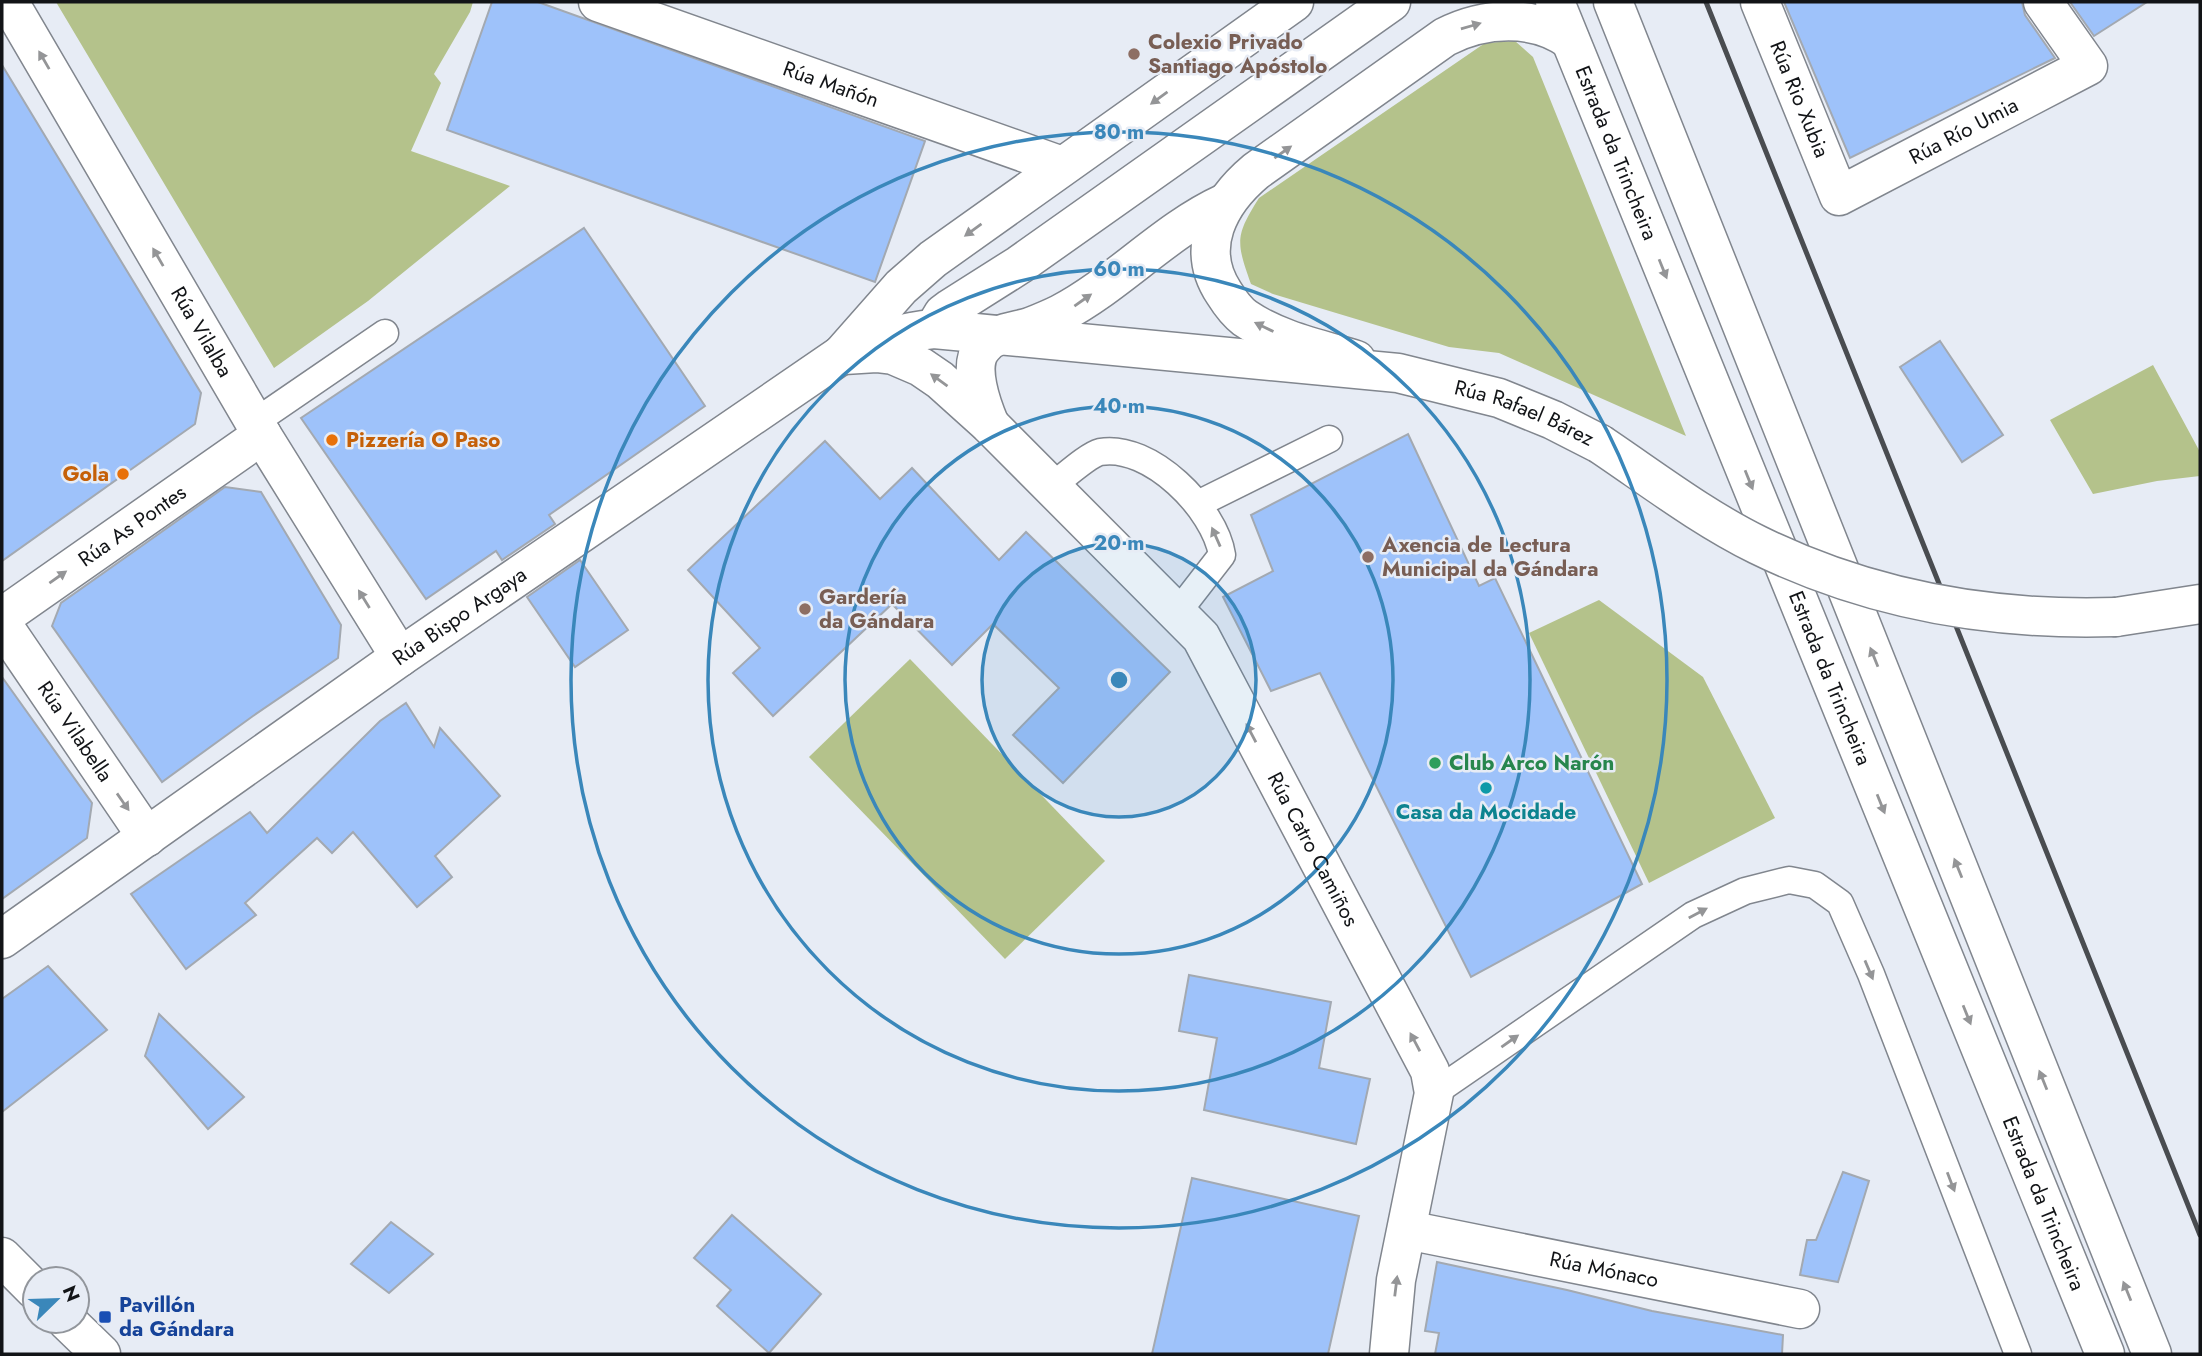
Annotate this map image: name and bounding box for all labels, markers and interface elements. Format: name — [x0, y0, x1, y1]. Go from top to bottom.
one-way arrow — [1461, 21, 1482, 31]
place label: Colexio Privado Santiago Apóstolo — [1148, 27, 1327, 81]
street label: Rúa Rio Xubia — [1762, 36, 1837, 162]
marker: Colexio Privado Santiago Apóstolo — [1126, 46, 1142, 62]
one-way arrow — [37, 51, 50, 70]
street label: Rúa Mañón — [779, 54, 883, 115]
street label: Estrada da Trincheira — [1568, 61, 1665, 245]
street label: Rúa Río Umia — [1904, 90, 2023, 172]
one-way arrow — [1150, 91, 1168, 105]
text: 80 m — [1094, 117, 1144, 147]
one-way arrow — [1274, 145, 1292, 159]
one-way arrow — [964, 223, 983, 237]
one-way arrow — [152, 247, 165, 266]
text: 60 m — [1093, 254, 1145, 284]
one-way arrow — [1658, 259, 1669, 280]
street label: Rúa Vilalba — [163, 281, 240, 383]
one-way arrow — [1074, 293, 1092, 307]
one-way arrow — [1254, 322, 1274, 333]
one-way arrow — [930, 373, 948, 387]
street label: Rúa Rafael Bárez — [1451, 373, 1600, 454]
text: 40 m — [1093, 391, 1145, 421]
place label: Pizzería O Paso — [346, 425, 500, 455]
marker: Pizzería O Paso — [324, 432, 340, 448]
place label: Gola — [63, 459, 109, 489]
marker: Gola — [115, 466, 131, 482]
one-way arrow — [1743, 470, 1755, 490]
street label: Rúa As Pontes — [72, 478, 192, 574]
one-way arrow — [1211, 526, 1222, 547]
text: 20 m — [1093, 528, 1145, 558]
place label: Axencia de Lectura Municipal da Gándara — [1381, 530, 1598, 584]
marker: Axencia de Lectura Municipal da Gándara — [1360, 549, 1376, 565]
street label: Rúa Bispo Argaya — [386, 560, 533, 673]
one-way arrow — [49, 571, 67, 585]
place label: Gardería da Gándara — [819, 582, 934, 636]
street label: Estrada da Trincheira — [1781, 587, 1879, 770]
one-way arrow — [357, 589, 370, 608]
marker: Gardería da Gándara — [797, 601, 813, 617]
one-way arrow — [1868, 646, 1879, 667]
centre of rings — [1107, 668, 1131, 692]
street label: Rúa Vilabella — [30, 675, 120, 788]
one-way arrow — [1246, 722, 1258, 742]
place label: Club Arco Narón — [1449, 748, 1614, 778]
marker: Club Arco Narón — [1427, 755, 1443, 771]
street label: Rúa Catro Camiños — [1260, 767, 1366, 932]
marker: Casa da Mocidade — [1478, 780, 1494, 796]
one-way arrow — [116, 793, 130, 811]
one-way arrow — [1875, 794, 1887, 814]
place label: Casa da Mocidade — [1396, 797, 1576, 827]
one-way arrow — [1953, 858, 1964, 879]
one-way arrow — [1688, 907, 1708, 919]
one-way arrow — [1863, 960, 1874, 981]
one-way arrow — [1961, 1004, 1972, 1025]
one-way arrow — [1409, 1032, 1420, 1052]
one-way arrow — [1501, 1034, 1519, 1048]
one-way arrow — [2037, 1069, 2048, 1090]
street label: Estrada da Trincheira — [1995, 1112, 2093, 1295]
one-way arrow — [1946, 1172, 1957, 1193]
street label: Rúa Mónaco — [1547, 1244, 1661, 1295]
north arrow — [21, 1265, 91, 1335]
one-way arrow — [1391, 1275, 1402, 1297]
one-way arrow — [2121, 1280, 2132, 1301]
text: N — [56, 1281, 87, 1306]
place label: Pavillón da Gándara — [119, 1290, 234, 1344]
marker: Pavillón da Gándara — [97, 1309, 113, 1325]

